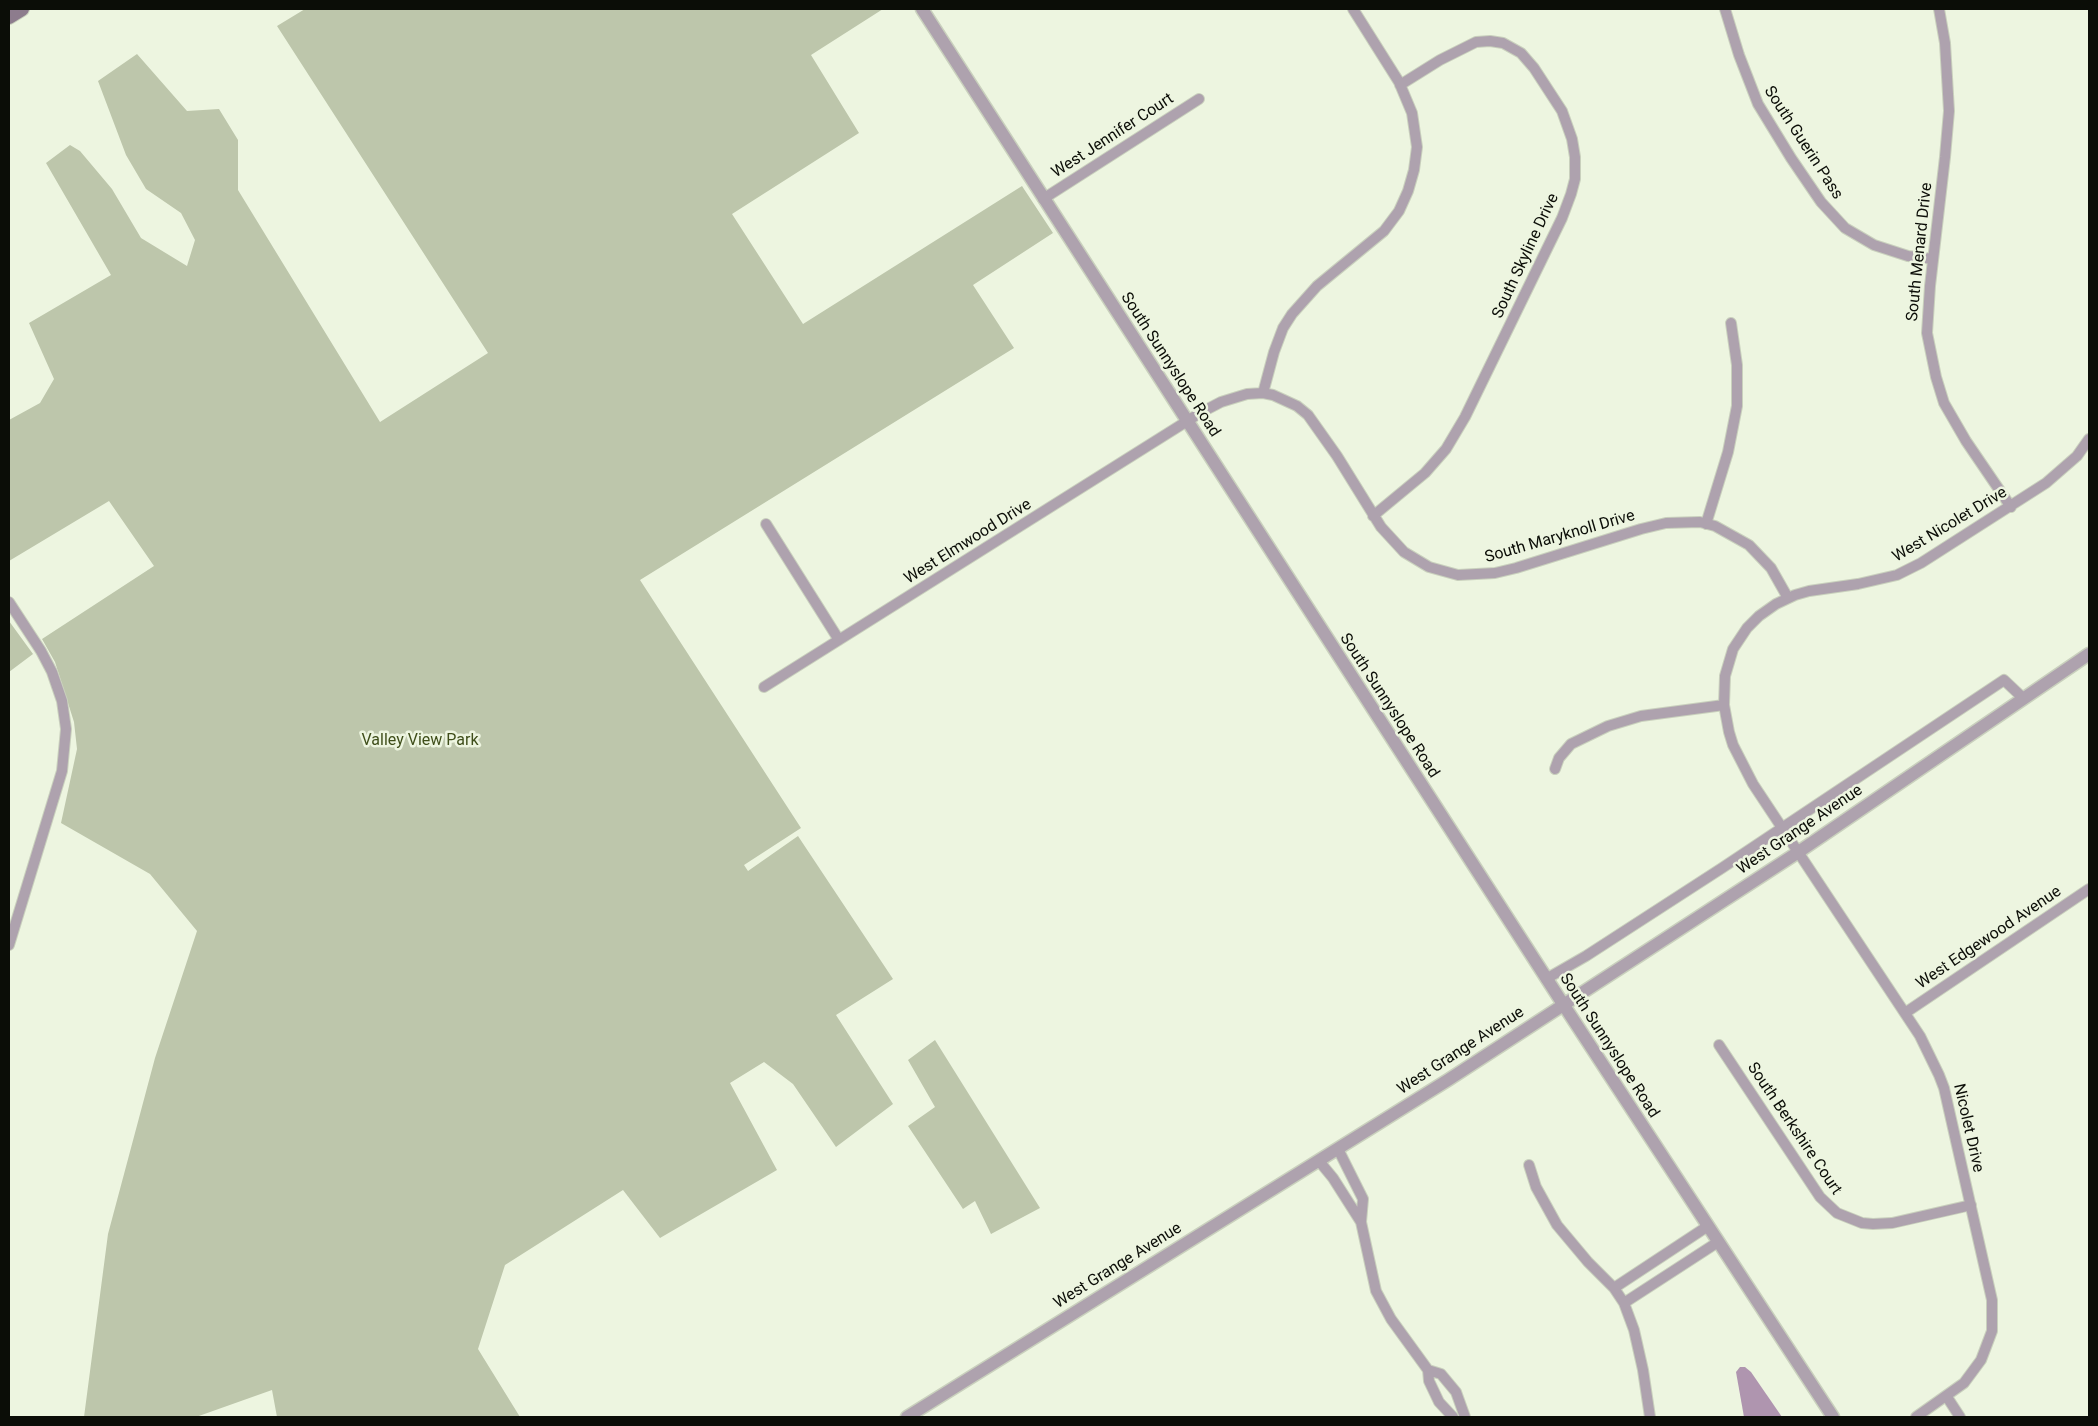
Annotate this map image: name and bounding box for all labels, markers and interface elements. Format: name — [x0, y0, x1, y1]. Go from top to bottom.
street label: South Guerin Pass — [1759, 83, 1847, 203]
street label: West Jennifer Court — [1048, 89, 1178, 183]
street label: South Menard Drive — [1903, 182, 1937, 322]
street label: South Skyline Drive — [1489, 190, 1563, 322]
street label: South Sunnyslope Road — [1116, 289, 1224, 441]
street label: West Nicolet Drive — [1889, 483, 2011, 567]
street label: West Elmwood Drive — [901, 495, 1035, 589]
street label: South Maryknoll Drive — [1483, 506, 1637, 568]
street label: South Sunnyslope Road — [1335, 630, 1443, 782]
park label: Valley View Park — [361, 731, 479, 751]
street label: West Grange Avenue — [1734, 781, 1866, 879]
street label: West Edgewood Avenue — [1913, 882, 2065, 994]
street label: South Sunnyslope Road — [1555, 970, 1663, 1122]
street label: West Grange Avenue — [1394, 1003, 1528, 1099]
street label: South Berkshire Court — [1743, 1059, 1845, 1199]
street label: Nicolet Drive — [1948, 1082, 1988, 1174]
street label: West Grange Avenue — [1050, 1219, 1186, 1313]

